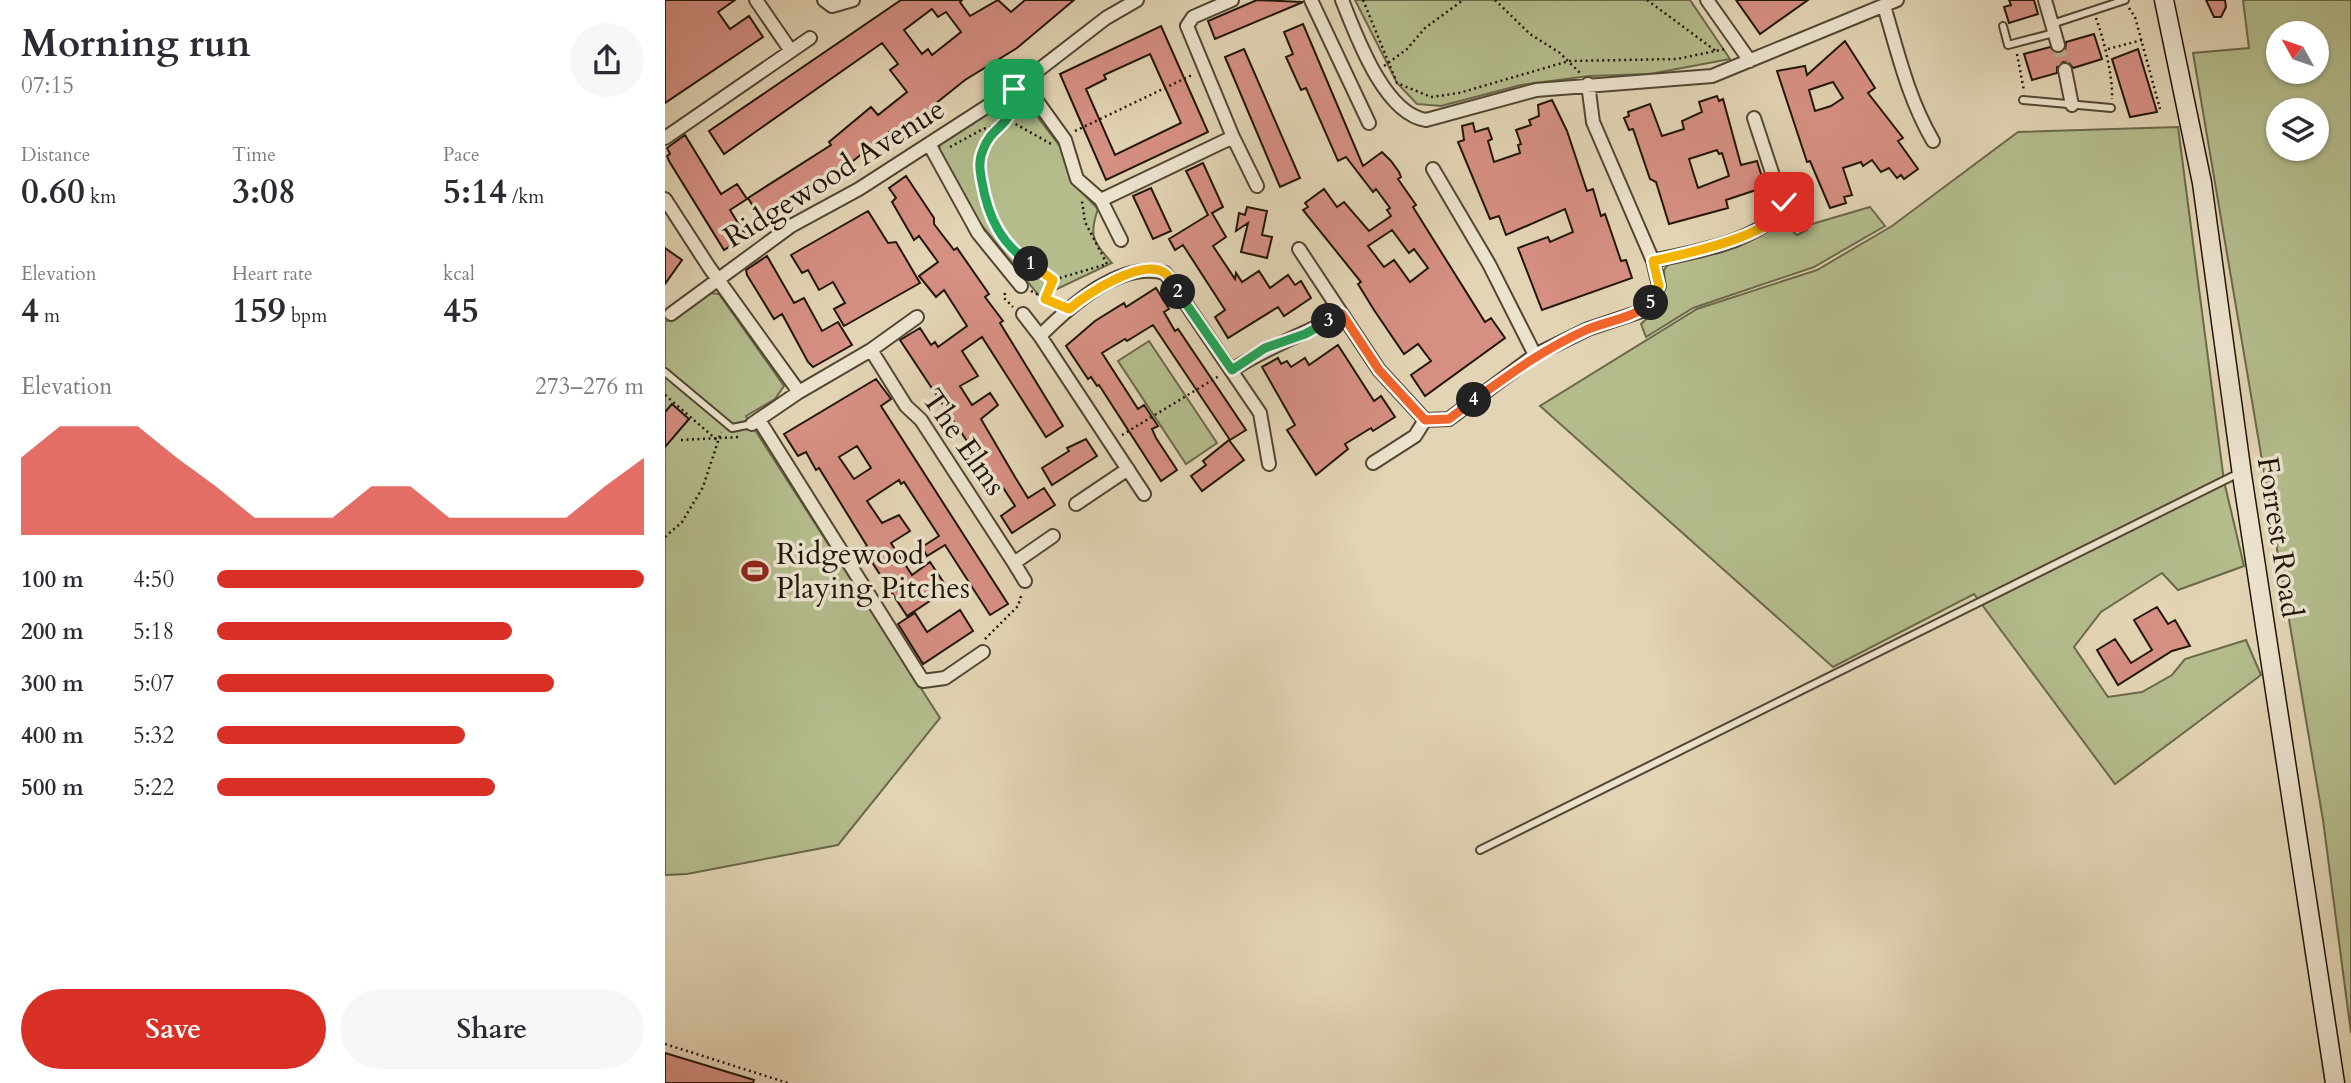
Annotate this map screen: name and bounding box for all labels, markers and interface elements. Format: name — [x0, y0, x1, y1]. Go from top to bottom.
text: Morning run — [21, 18, 251, 70]
north arrow — [2266, 21, 2329, 84]
map controls — [2266, 21, 2329, 161]
button: share — [570, 23, 644, 97]
pin — [984, 59, 1044, 119]
text: 07:15 — [21, 70, 74, 101]
icon: arrive — [995, 70, 1033, 108]
street label: Ridgewood Avenue — [716, 89, 953, 258]
button: layers — [2266, 98, 2329, 161]
text: Distance — [21, 142, 90, 168]
text: Time — [232, 142, 276, 168]
text: Pace — [443, 142, 480, 168]
text: 0.60 — [21, 168, 85, 216]
text: 3:08 — [232, 168, 296, 216]
text: 5:14 — [443, 168, 507, 216]
pin — [1754, 172, 1814, 232]
icon: check — [1765, 183, 1803, 221]
text: km — [85, 184, 116, 210]
text: /km — [507, 184, 544, 210]
pin: 1 — [1013, 246, 1049, 282]
text: 1 — [1026, 250, 1035, 276]
text: Elevation — [21, 261, 96, 287]
text: Heart rate — [232, 261, 313, 287]
text: kcal — [443, 261, 475, 287]
pin: 2 — [1161, 274, 1195, 310]
text: 2 — [1173, 278, 1182, 304]
pin: 5 — [1633, 286, 1669, 320]
text: 4 — [21, 287, 39, 335]
text: 159 — [232, 287, 286, 335]
text: 45 — [443, 287, 479, 335]
text: 5 — [1646, 289, 1655, 315]
text: m — [39, 303, 60, 329]
text: bpm — [286, 303, 327, 329]
pin: 3 — [1311, 304, 1347, 338]
text: 3 — [1324, 307, 1333, 333]
text: Elevation — [21, 371, 112, 402]
text: 273–276 m — [535, 371, 644, 402]
street label: The Elms — [912, 381, 1015, 504]
pin: 4 — [1457, 382, 1491, 418]
text: 4 — [1469, 386, 1478, 412]
street label: Forrest Road — [2247, 454, 2312, 620]
place label: Ridgewood Playing Pitches — [776, 534, 970, 609]
sports icon: Ridgewood Playing Pitches — [740, 556, 770, 586]
text: 100 m — [21, 564, 84, 595]
text: 4:50 — [133, 564, 174, 595]
text: 200 m — [21, 616, 84, 647]
text: 5:18 — [133, 616, 174, 647]
text: 300 m — [21, 668, 84, 699]
text: 5:07 — [133, 668, 174, 699]
text: 400 m — [21, 720, 84, 751]
text: 5:32 — [133, 720, 174, 751]
text: 500 m — [21, 772, 84, 803]
text: 5:22 — [133, 772, 174, 803]
button: Save — [21, 989, 326, 1069]
button: Share — [340, 989, 644, 1069]

